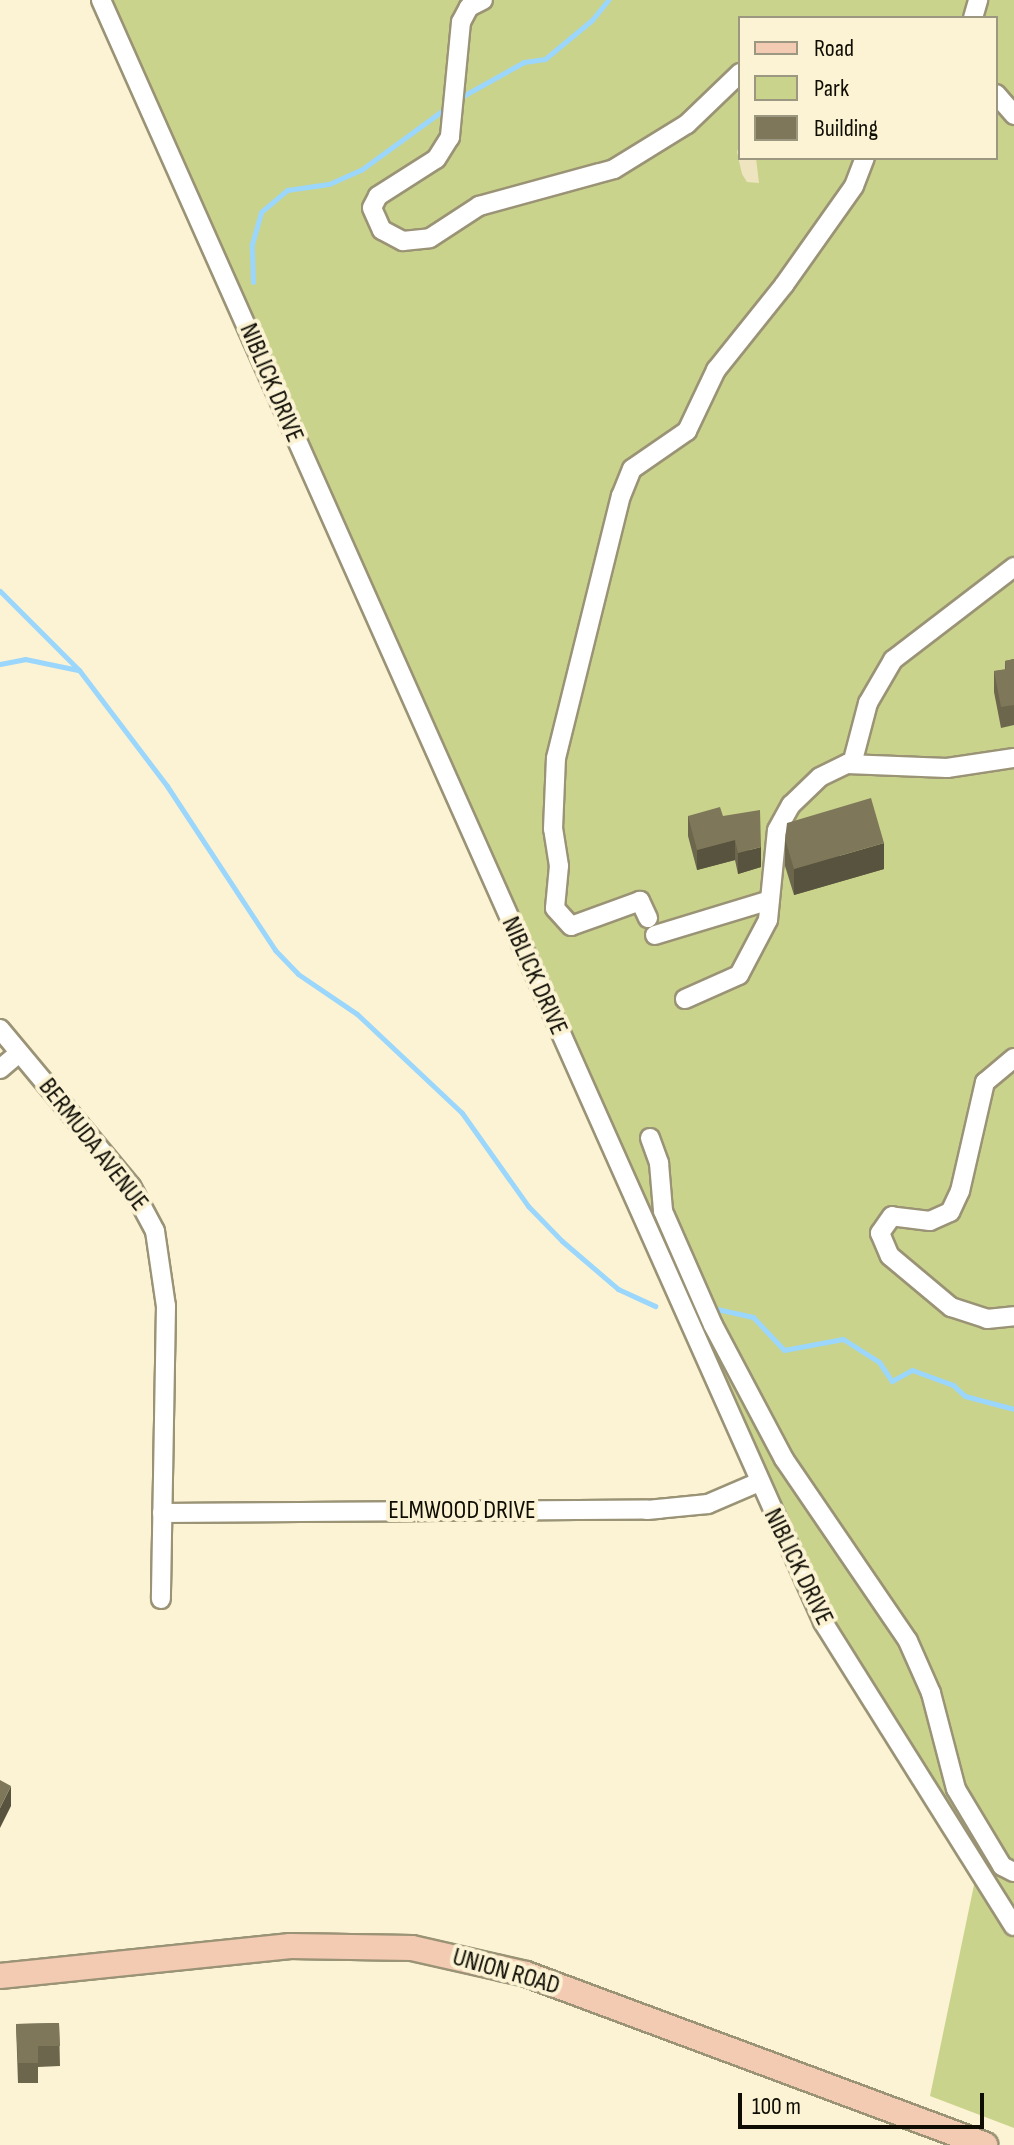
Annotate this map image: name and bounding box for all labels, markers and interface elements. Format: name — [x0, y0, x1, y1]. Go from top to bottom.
legend — [738, 16, 998, 160]
text: Road — [814, 34, 854, 63]
text: Park — [814, 74, 849, 103]
text: Building — [814, 114, 878, 143]
street label: NIBLICK DRIVE — [232, 319, 310, 447]
street label: NIBLICK DRIVE — [494, 912, 574, 1040]
street label: BERMUDA AVENUE — [31, 1072, 155, 1218]
street label: ELMWOOD DRIVE — [388, 1495, 536, 1527]
street label: NIBLICK DRIVE — [756, 1504, 840, 1630]
street label: UNION ROAD — [449, 1942, 563, 2002]
scale bar — [742, 2077, 988, 2127]
text: 100 m — [752, 2092, 801, 2121]

